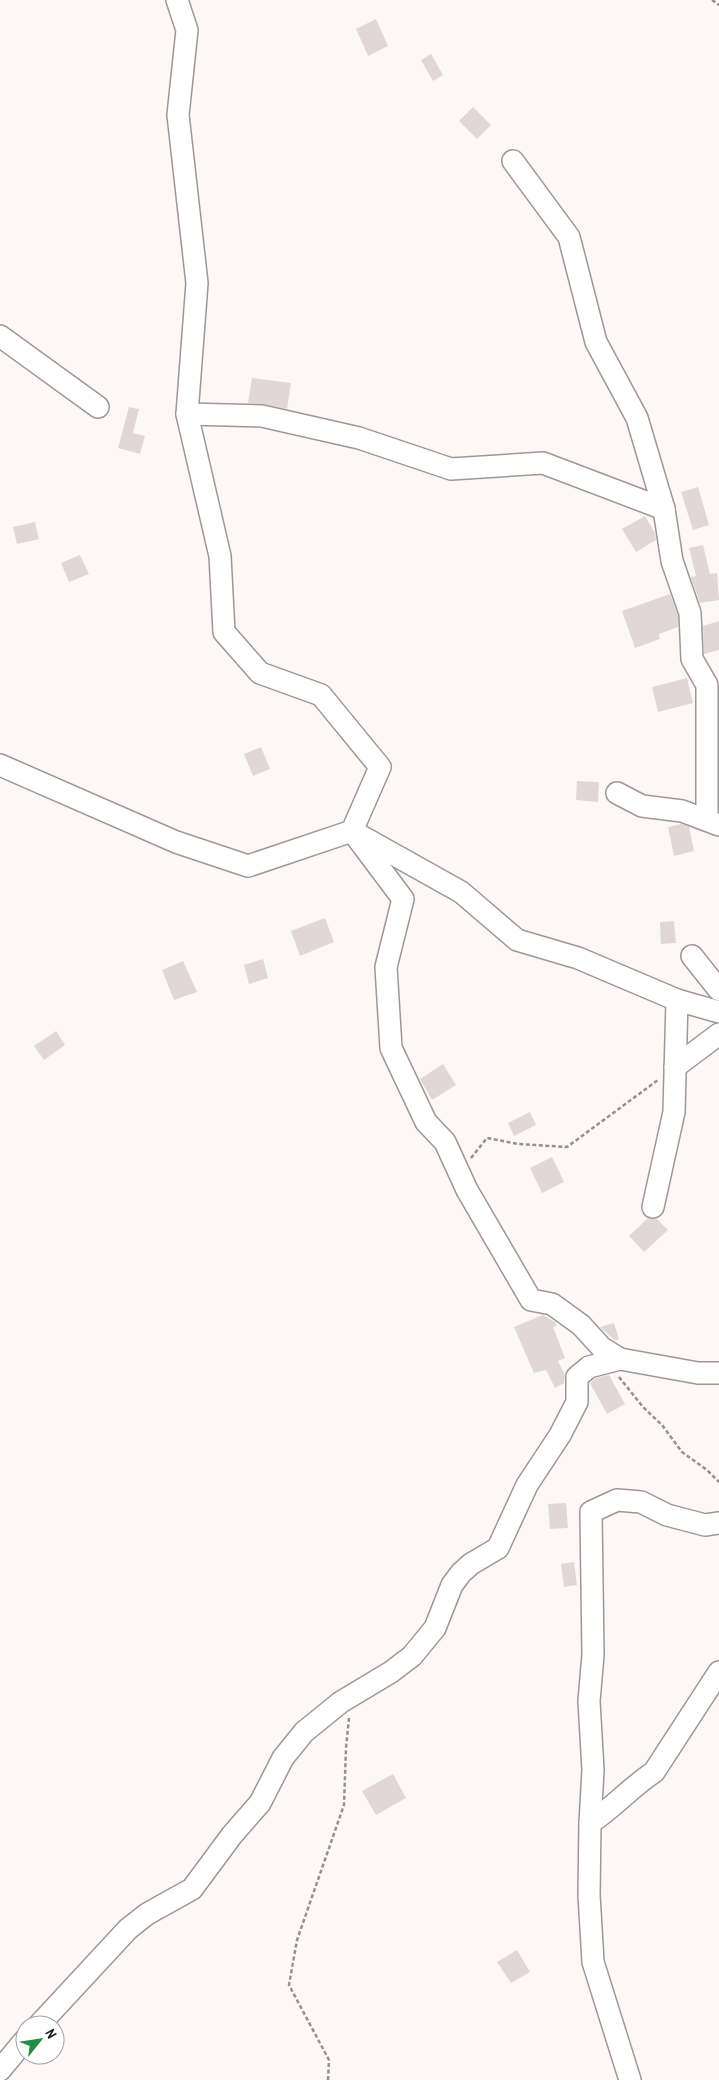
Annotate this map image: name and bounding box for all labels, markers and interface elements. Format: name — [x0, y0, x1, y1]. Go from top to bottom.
north arrow — [15, 2015, 65, 2065]
text: N — [41, 2025, 61, 2042]

